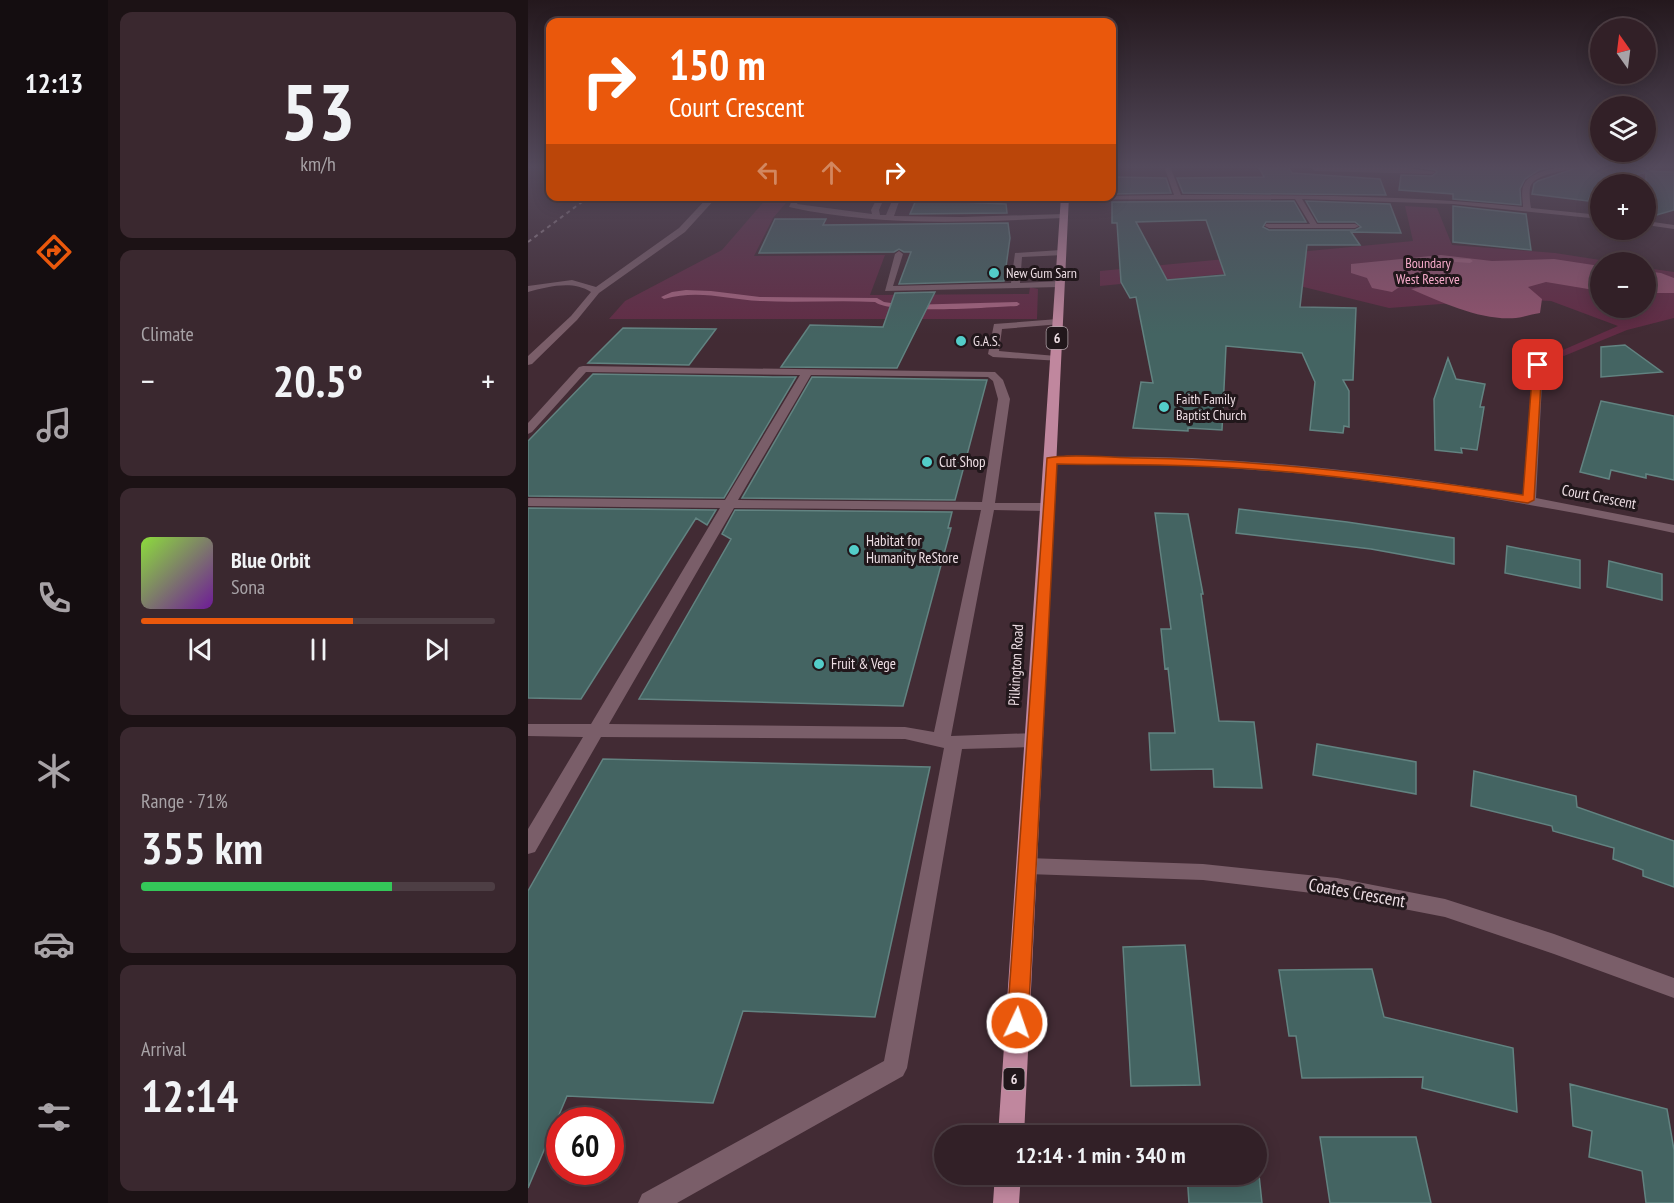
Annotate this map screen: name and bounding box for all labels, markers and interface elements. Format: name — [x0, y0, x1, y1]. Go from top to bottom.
north arrow — [1590, 18, 1656, 84]
map controls — [1590, 18, 1656, 318]
text: 150 m — [669, 37, 766, 92]
icon: right — [570, 42, 648, 120]
text: 53 — [281, 61, 355, 162]
text: 12:13 — [25, 66, 83, 100]
text: Court Crescent — [669, 90, 804, 124]
button: layers — [1590, 96, 1656, 162]
text: km/h — [300, 151, 336, 177]
icon: left — [752, 156, 785, 189]
icon: ahead — [815, 156, 848, 189]
icon: right — [878, 156, 911, 189]
button: + — [1590, 174, 1656, 240]
icon: directions — [33, 231, 75, 273]
button: − — [1590, 252, 1656, 318]
park label: Boundary West Reserve — [1396, 254, 1460, 288]
place label: New Gum Sarn — [1006, 264, 1077, 282]
marker: New Gum Sarn — [987, 266, 1001, 280]
text: Climate — [141, 321, 194, 347]
road number: 6 — [1046, 327, 1068, 349]
place label: G.A.S. — [973, 332, 1000, 350]
marker: G.A.S. — [954, 334, 968, 348]
pin — [1512, 339, 1563, 390]
icon: arrive — [1521, 348, 1554, 381]
text: 20.5° — [273, 351, 363, 409]
text: − — [141, 359, 155, 402]
text: + — [481, 359, 495, 402]
place label: Faith Family Baptist Church — [1176, 390, 1246, 424]
marker: Faith Family Baptist Church — [1157, 400, 1171, 414]
icon: music — [33, 404, 75, 446]
place label: Cut Shop — [939, 452, 986, 471]
marker: Cut Shop — [920, 455, 934, 469]
street label: Court Crescent — [1560, 480, 1638, 513]
place label: Habitat for Humanity ReStore — [866, 531, 959, 567]
marker: Habitat for Humanity ReStore — [847, 543, 861, 557]
text: Blue Orbit — [231, 546, 310, 574]
text: Sona — [231, 574, 265, 600]
icon: phone — [33, 577, 75, 619]
street label: Pilkington Road — [1004, 624, 1027, 706]
icon: previous — [184, 633, 217, 666]
icon: pause — [302, 633, 335, 666]
icon: next — [420, 633, 453, 666]
place label: Fruit & Vege — [831, 654, 896, 673]
marker: Fruit & Vege — [812, 657, 826, 671]
icon: climate — [33, 750, 75, 792]
text: Range · 71% — [141, 788, 228, 814]
text: 355 km — [141, 818, 263, 876]
street label: Coates Crescent — [1307, 873, 1407, 912]
icon: car — [33, 923, 75, 965]
position arrow — [985, 991, 1049, 1055]
text: Arrival — [141, 1036, 186, 1062]
text: 12:14 — [141, 1066, 238, 1124]
road number: 6 — [1004, 1068, 1024, 1090]
icon: filters — [33, 1096, 75, 1138]
speed limit sign: 60 — [546, 1107, 624, 1185]
text: 12:14 · 1 min · 340 m — [1015, 1141, 1186, 1169]

